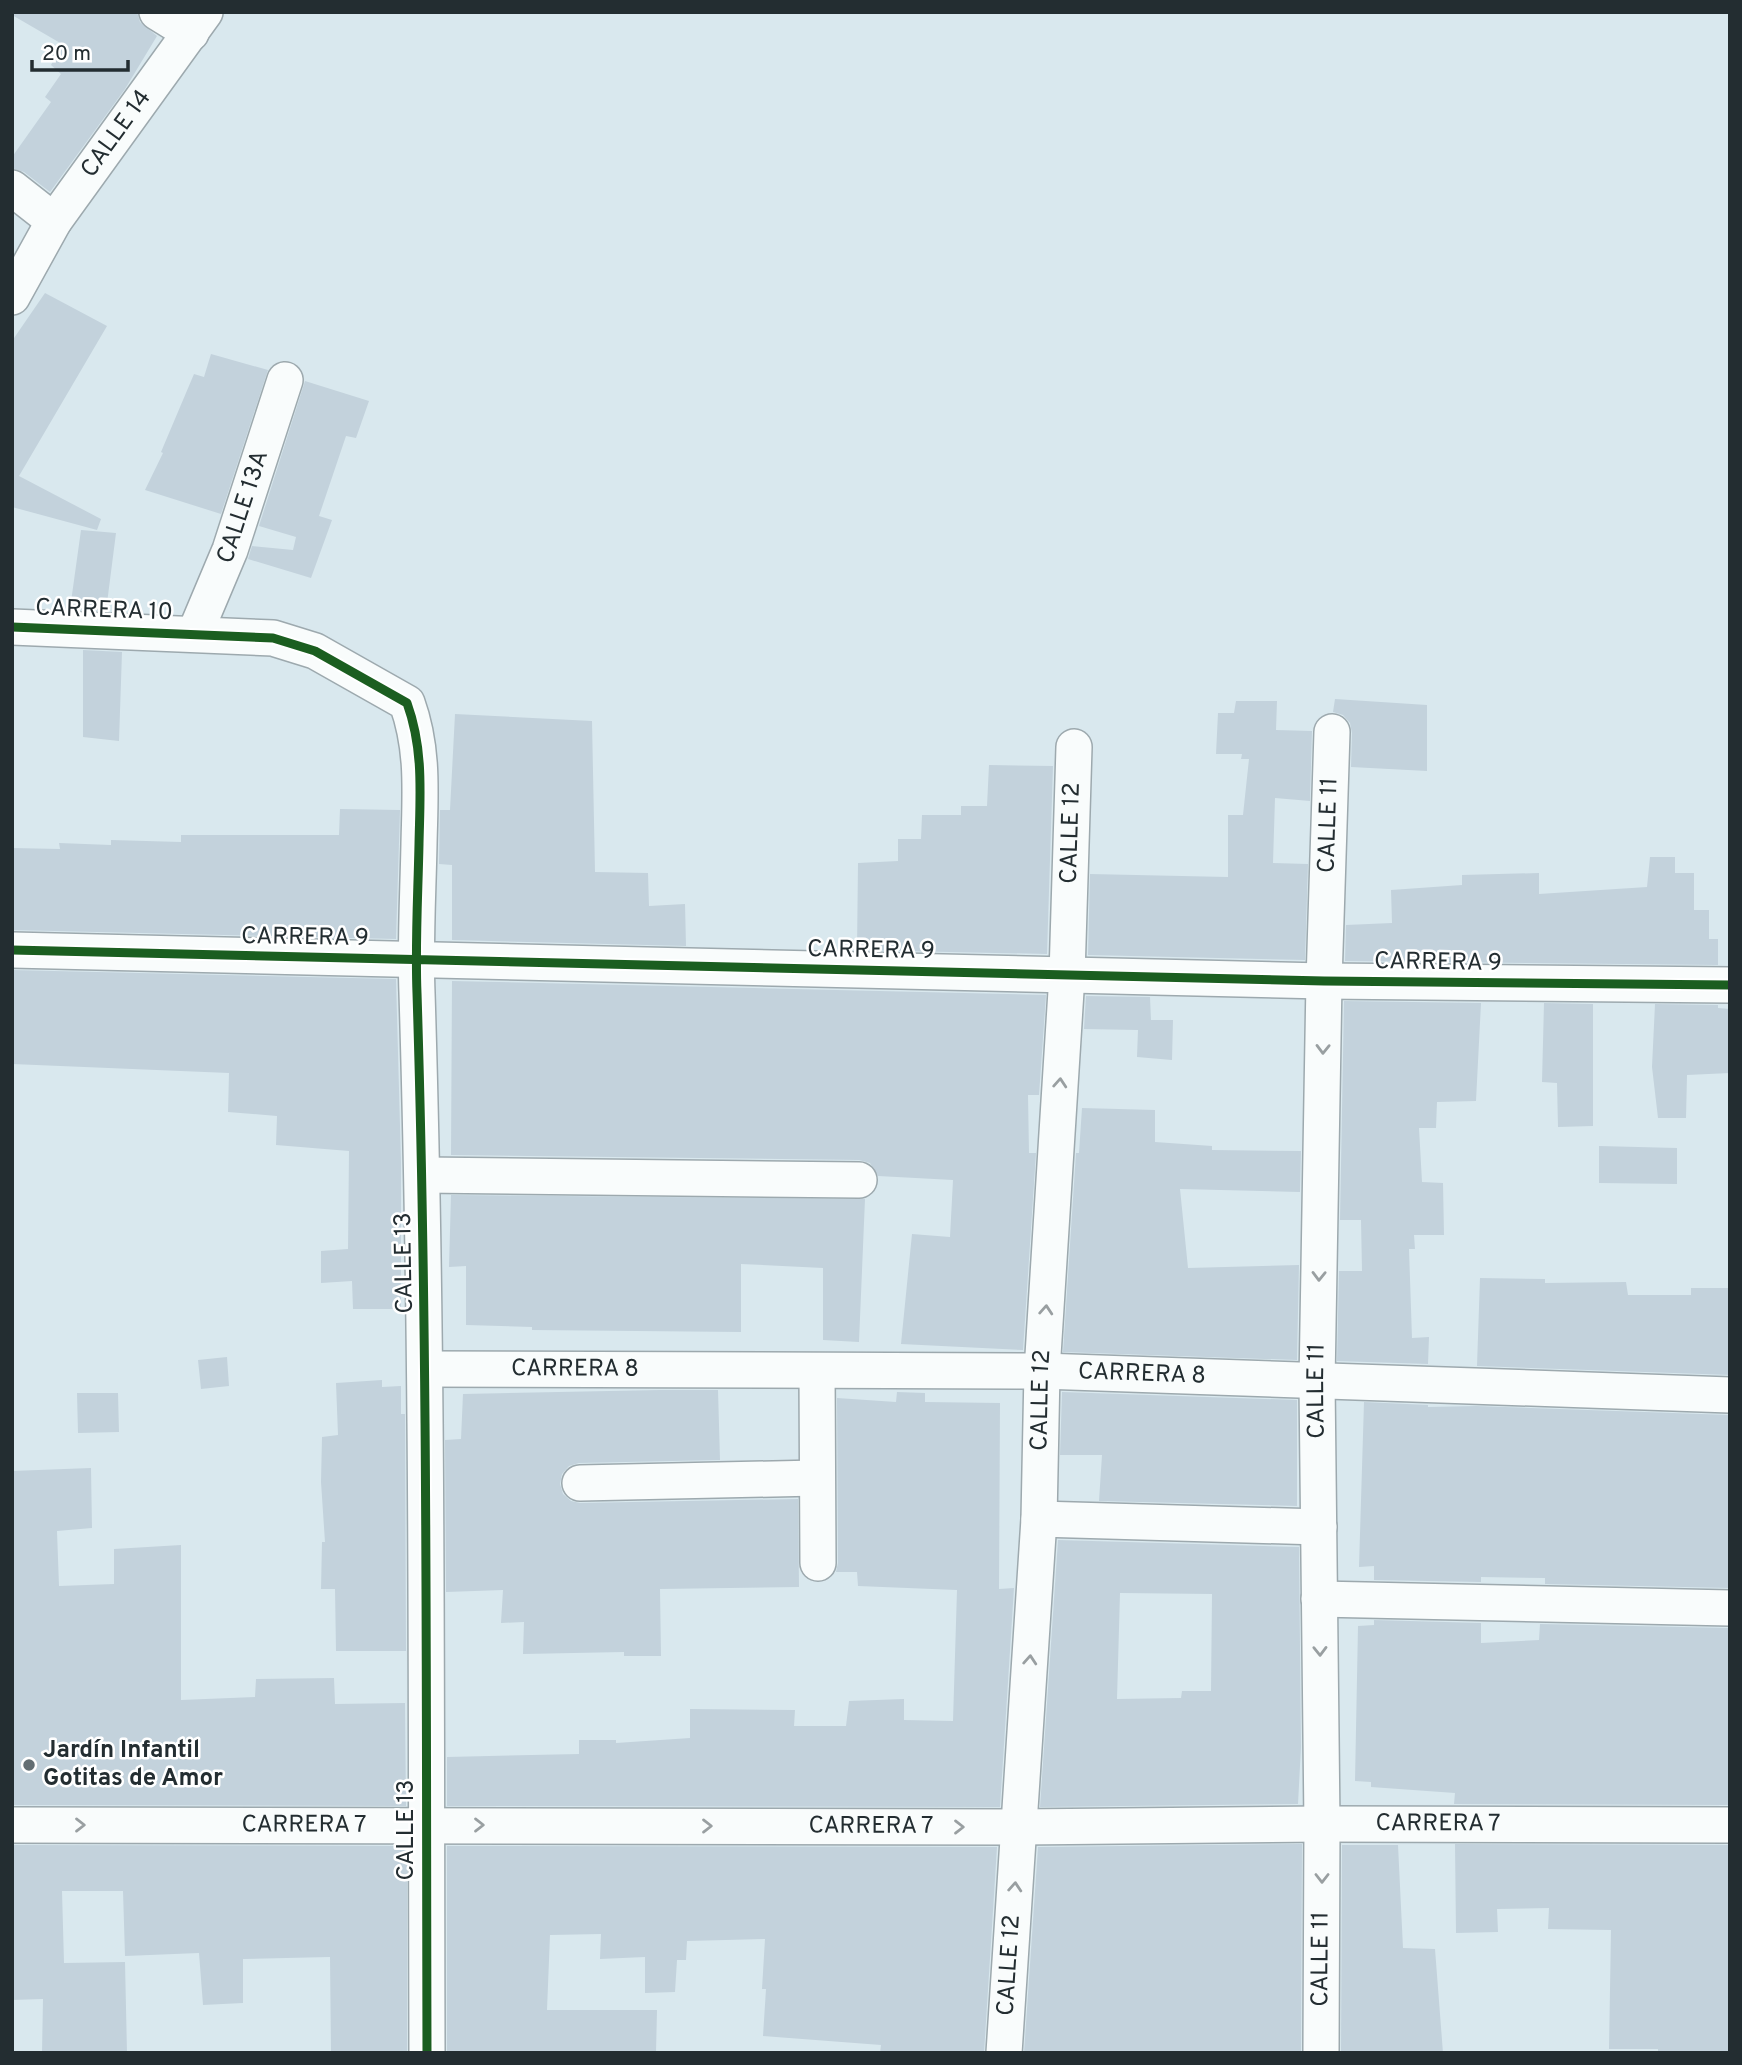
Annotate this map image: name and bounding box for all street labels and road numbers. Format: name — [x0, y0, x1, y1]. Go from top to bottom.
street label: CALLE 14 — [75, 84, 159, 184]
street label: CALLE 13A — [211, 447, 276, 568]
street label: CARRERA 10 — [35, 594, 173, 628]
street label: CALLE 11 — [1312, 777, 1346, 873]
street label: CALLE 12 — [1055, 782, 1088, 884]
street label: CARRERA 9 — [241, 922, 369, 954]
street label: CARRERA 9 — [807, 935, 935, 967]
street label: CARRERA 9 — [1374, 947, 1502, 979]
street label: CALLE 13 — [389, 1212, 421, 1314]
street label: CALLE 11 — [1302, 1343, 1333, 1439]
street label: CALLE 12 — [1025, 1349, 1058, 1451]
street label: CARRERA 8 — [511, 1354, 639, 1385]
street label: CARRERA 8 — [1077, 1357, 1206, 1392]
street label: CALLE 13 — [392, 1779, 422, 1881]
street label: CARRERA 7 — [1375, 1809, 1501, 1839]
street label: CARRERA 7 — [241, 1810, 367, 1841]
street label: CARRERA 7 — [808, 1812, 934, 1842]
street label: CALLE 11 — [1306, 1911, 1337, 2007]
street label: CALLE 12 — [991, 1914, 1028, 2017]

